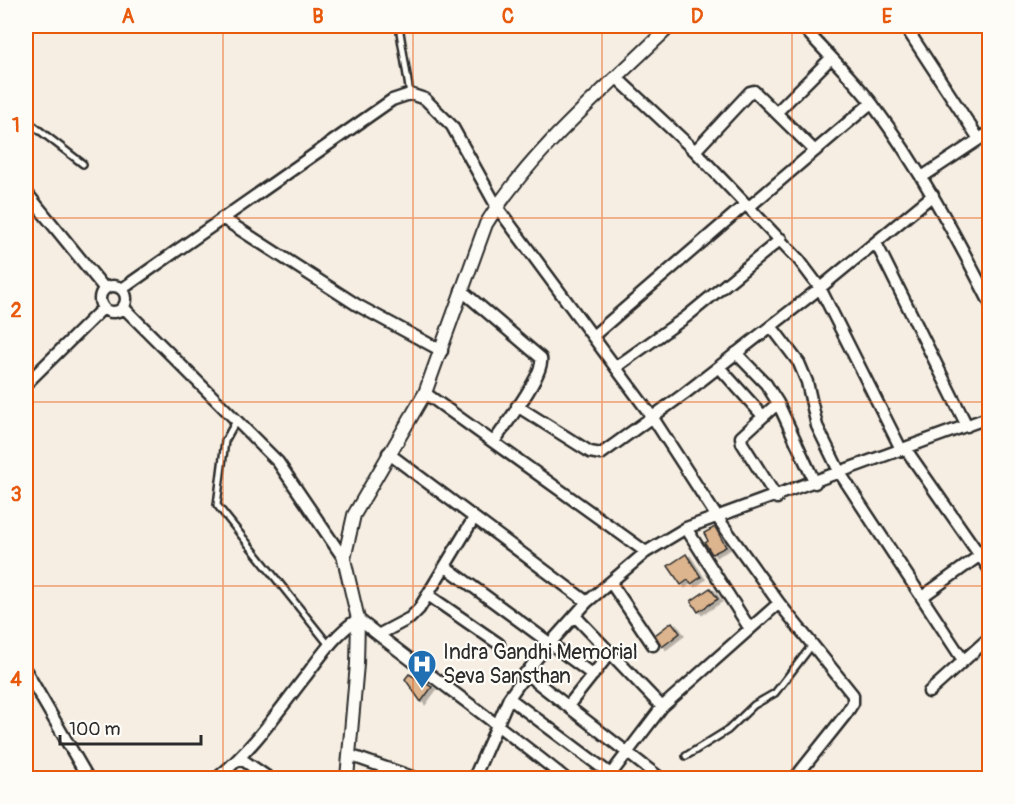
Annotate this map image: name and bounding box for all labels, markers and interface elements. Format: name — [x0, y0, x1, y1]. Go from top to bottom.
text: A — [122, 4, 135, 29]
text: B — [312, 4, 324, 29]
text: C — [502, 4, 514, 29]
text: D — [691, 4, 704, 29]
text: E — [882, 4, 893, 29]
text: 1 — [12, 113, 20, 138]
text: 2 — [10, 298, 22, 323]
text: 3 — [10, 482, 22, 507]
place label: Indra Gandhi Memorial Seva Sansthan — [443, 639, 638, 690]
hospital icon: Indra Gandhi Memorial Seva Sansthan — [406, 648, 438, 690]
text: 4 — [10, 667, 22, 692]
scale bar — [60, 708, 201, 746]
text: 100 m — [69, 718, 121, 741]

